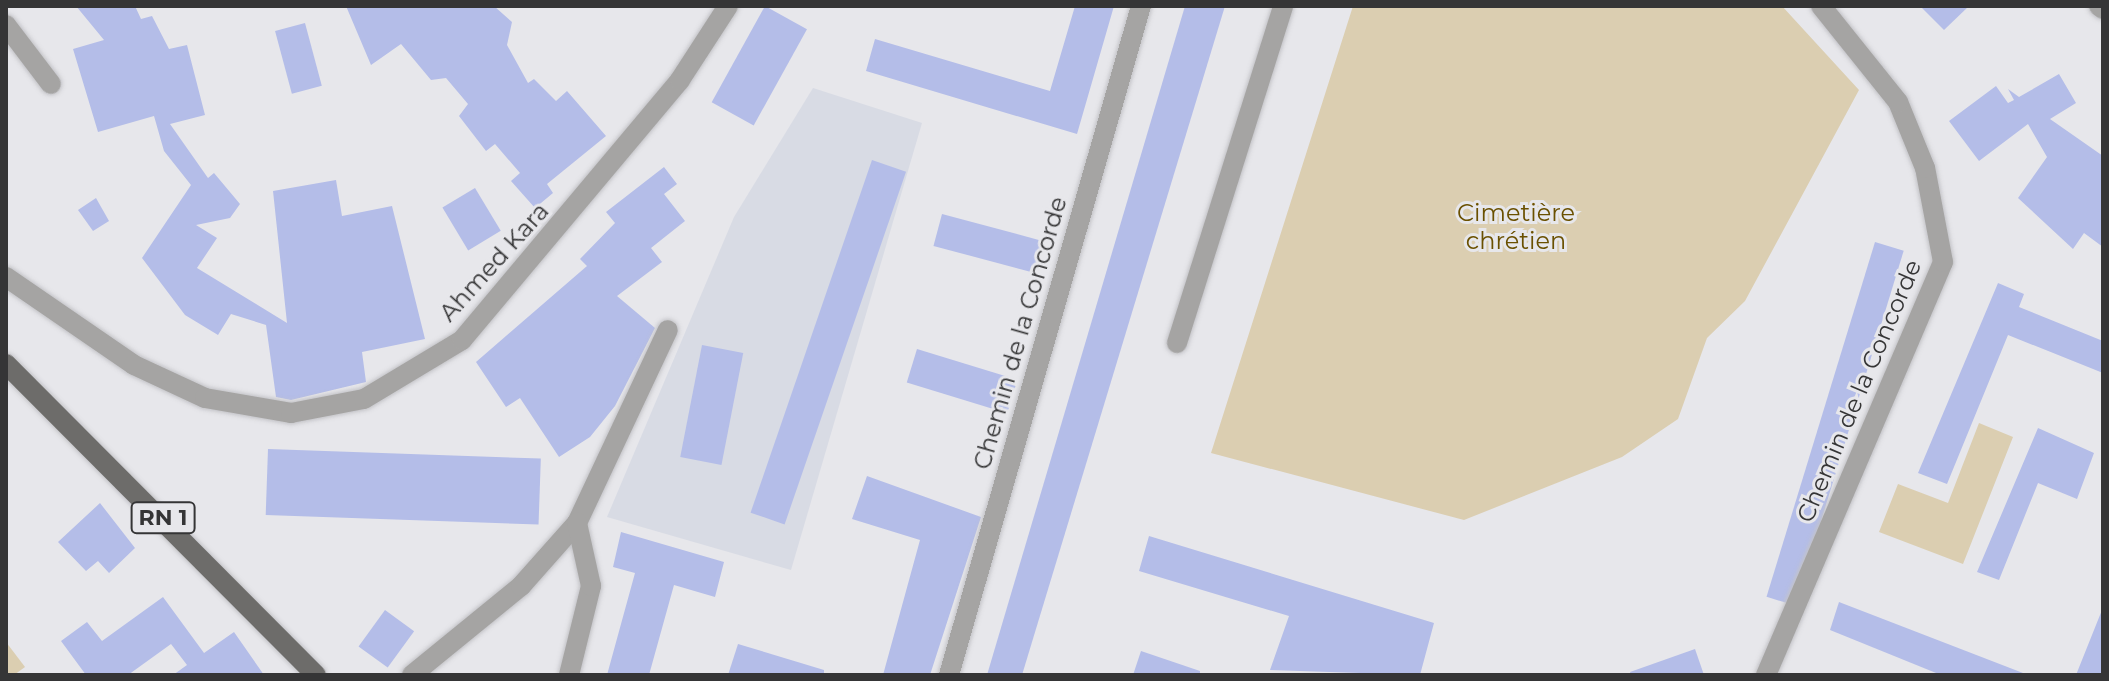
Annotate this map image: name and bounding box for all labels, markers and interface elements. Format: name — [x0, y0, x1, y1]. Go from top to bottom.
street label: Chemin de la Concorde — [967, 193, 1073, 473]
street label: Ahmed Kara — [433, 197, 555, 327]
park label: Cimetière chrétien — [1457, 199, 1575, 255]
street label: Chemin de la Concorde — [1791, 255, 1927, 527]
road number: RN 1 — [129, 500, 197, 536]

